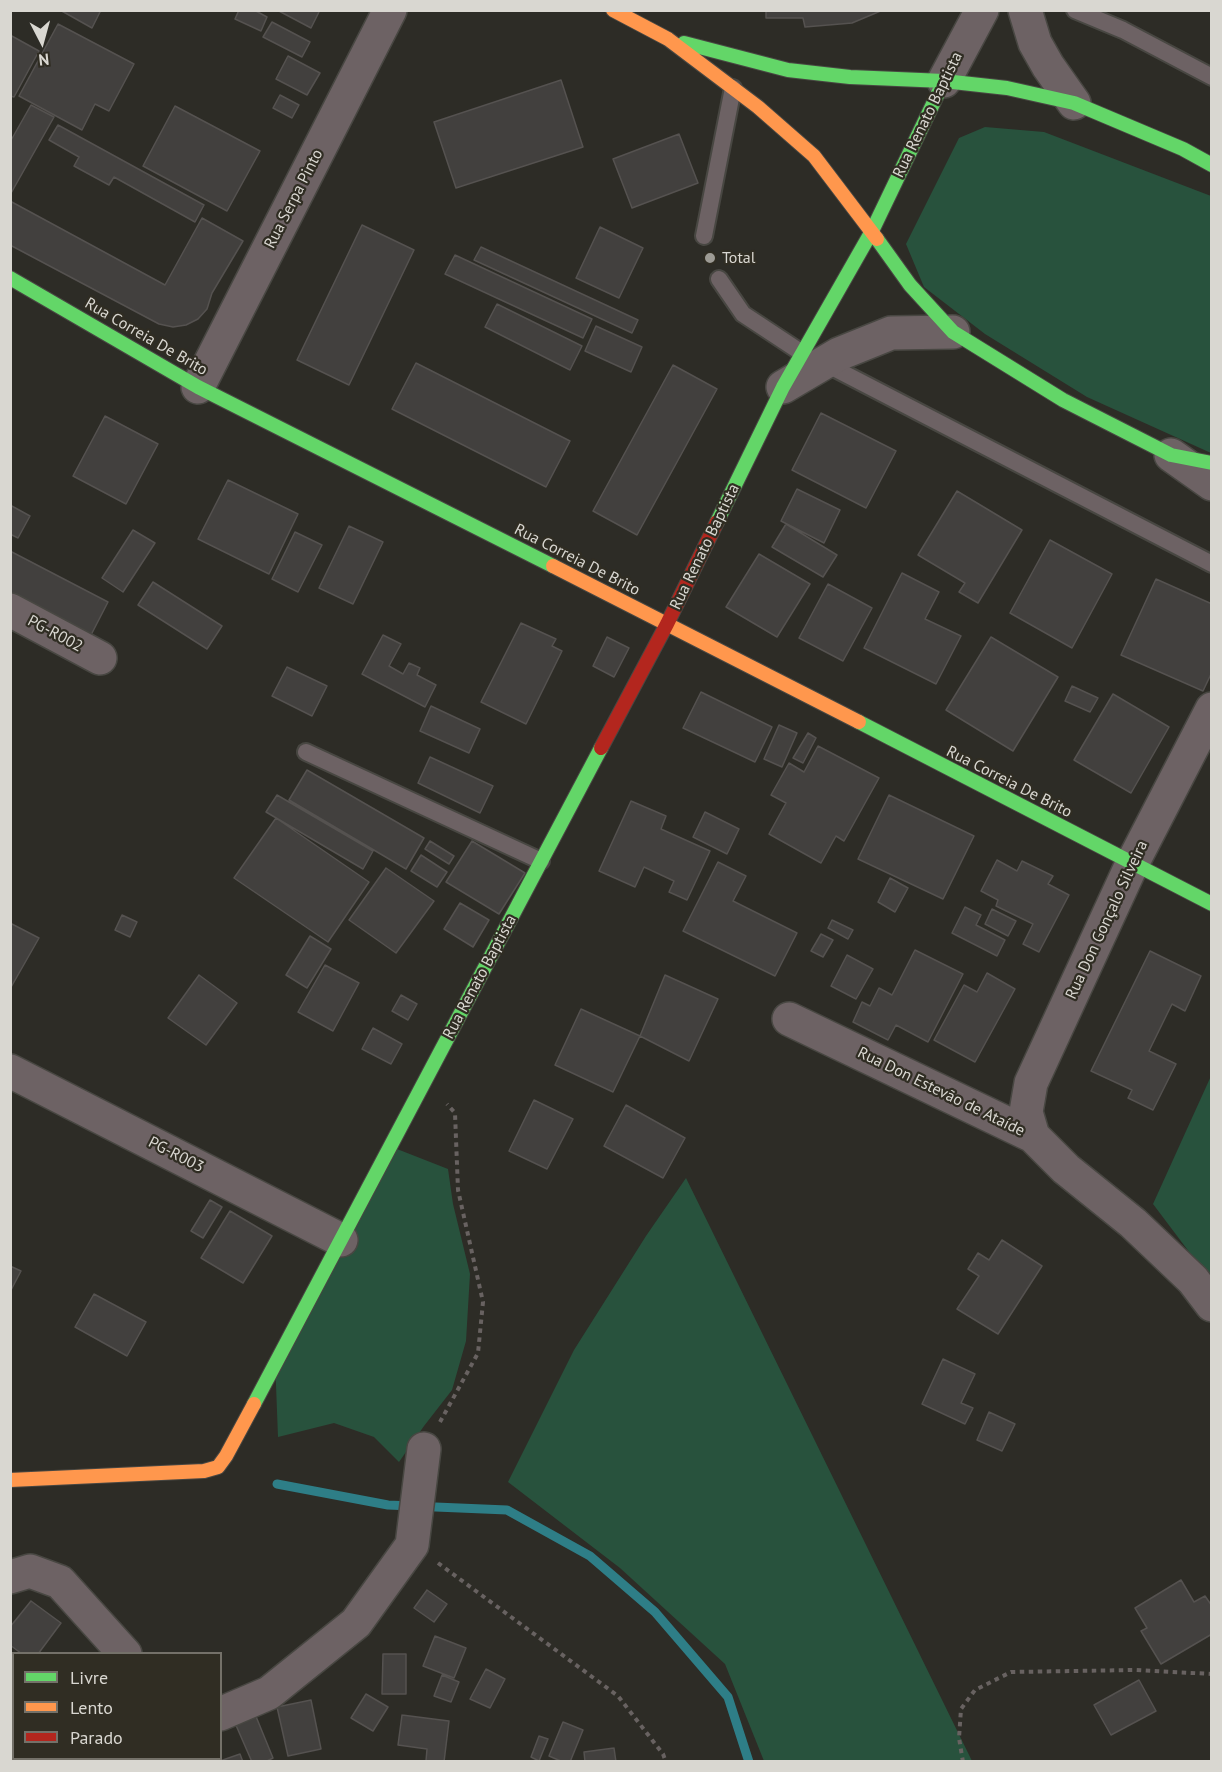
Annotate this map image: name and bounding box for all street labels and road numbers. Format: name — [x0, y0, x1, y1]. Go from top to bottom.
street label: Rua Renato Baptista — [889, 49, 967, 181]
street label: Rua Serpa Pinto — [261, 146, 327, 252]
street label: Rua Correia De Brito — [81, 294, 211, 380]
street label: Rua Renato Baptista — [666, 481, 744, 613]
street label: Rua Correia De Brito — [511, 520, 643, 600]
street label: PG-R002 — [24, 611, 86, 657]
street label: Rua Correia De Brito — [943, 742, 1075, 822]
street label: Rua Don Gonçalo Silveira — [1062, 838, 1152, 1002]
street label: Rua Renato Baptista — [439, 912, 521, 1042]
street label: Rua Don Estevão de Ataíde — [854, 1043, 1028, 1141]
street label: PG-R003 — [145, 1133, 207, 1177]

